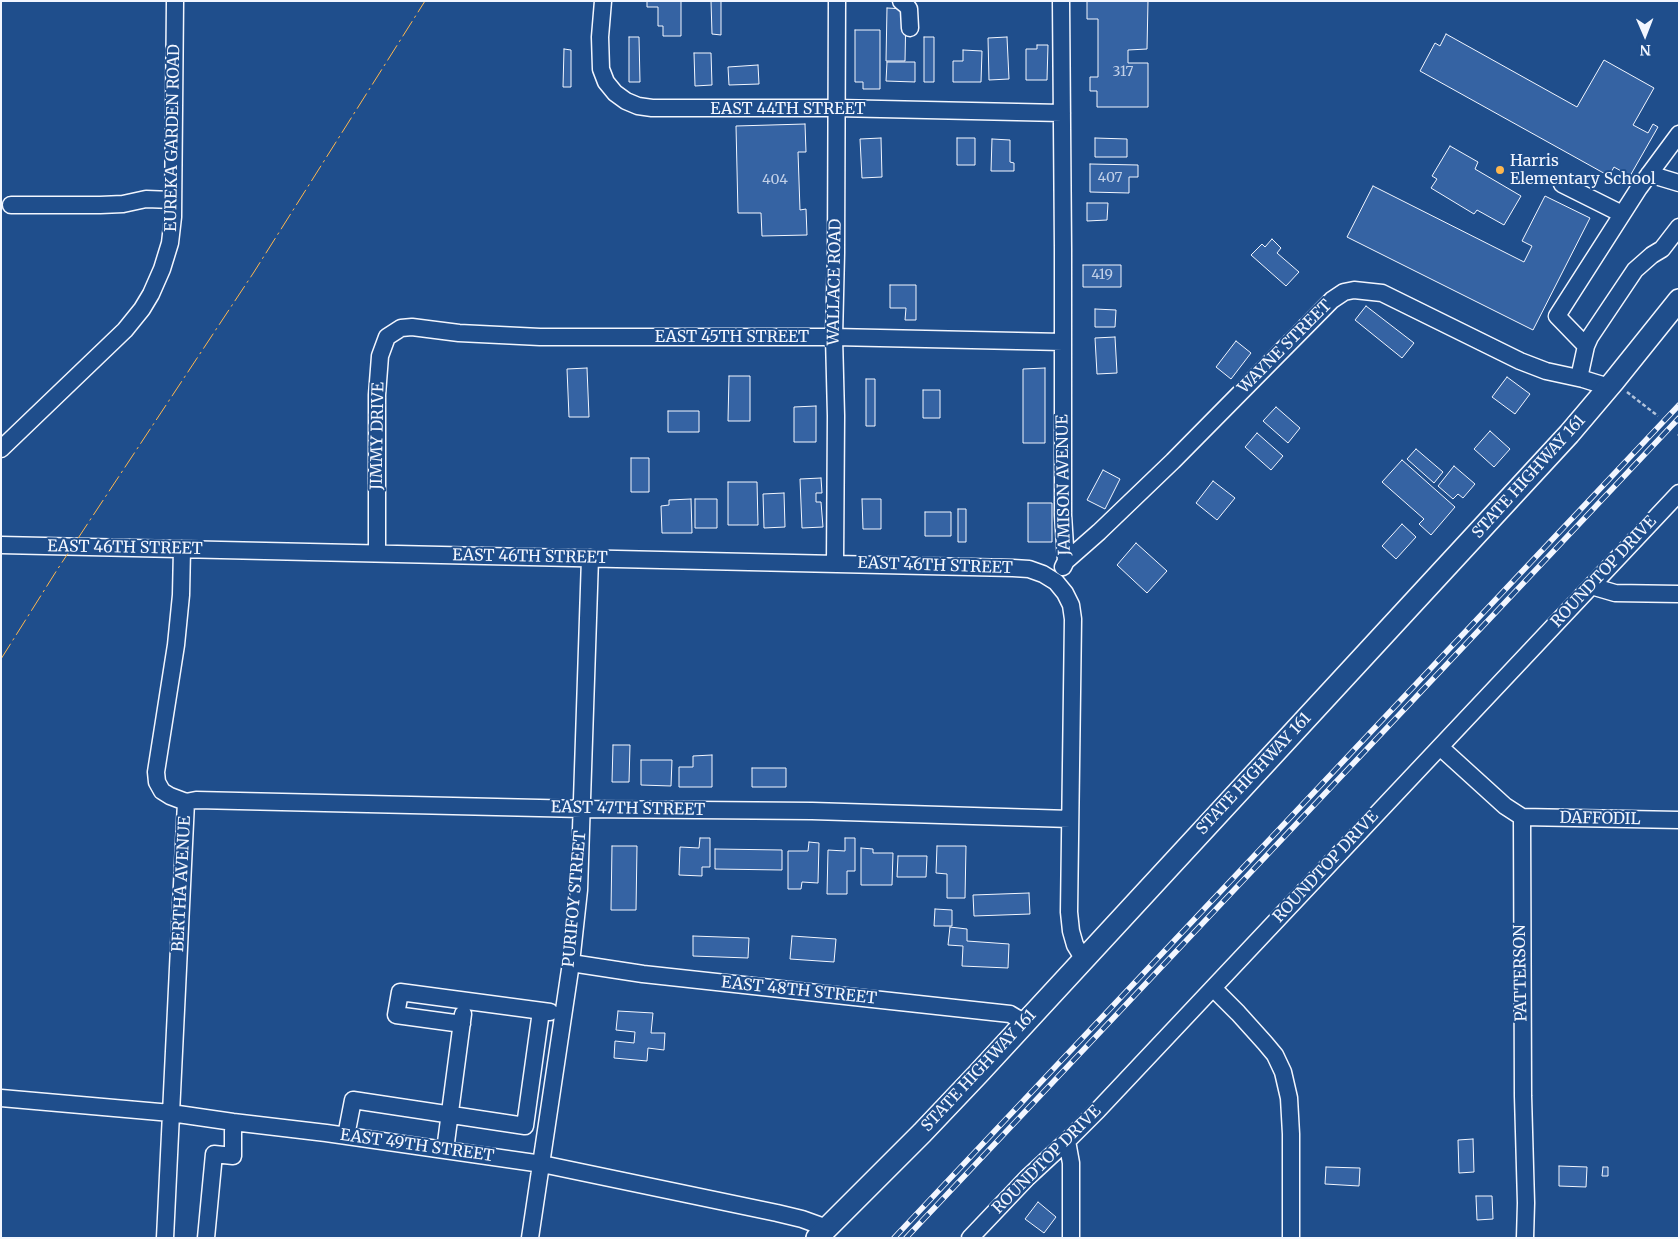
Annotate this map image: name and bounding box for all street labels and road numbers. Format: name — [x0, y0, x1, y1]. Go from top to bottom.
street label: EUREKA GARDEN ROAD — [162, 44, 184, 232]
street label: EAST 44TH STREET — [710, 99, 866, 119]
street label: WALLACE ROAD — [824, 219, 846, 345]
street label: WAYNE STREET — [1234, 296, 1336, 398]
street label: EAST 45TH STREET — [655, 327, 809, 347]
street label: JIMMY DRIVE — [367, 382, 389, 490]
street label: STATE HIGHWAY 161 — [1468, 411, 1590, 543]
street label: JAMISON AVENUE — [1053, 414, 1075, 556]
street label: ROUNDTOP DRIVE — [1547, 512, 1661, 632]
street label: EAST 46TH STREET — [47, 537, 203, 559]
street label: EAST 46TH STREET — [452, 546, 608, 568]
street label: EAST 46TH STREET — [857, 554, 1013, 578]
street label: STATE HIGHWAY 161 — [1193, 709, 1315, 839]
street label: EAST 47TH STREET — [551, 798, 705, 820]
street label: ROUNDTOP DRIVE — [1269, 807, 1383, 927]
street label: DAFFODIL — [1559, 809, 1641, 829]
street label: BERTHA AVENUE — [169, 815, 195, 953]
street label: PURIFOY STREET — [559, 830, 591, 968]
street label: PATTERSON — [1511, 924, 1531, 1022]
street label: EAST 48TH STREET — [720, 973, 878, 1009]
street label: STATE HIGHWAY 161 — [918, 1006, 1040, 1136]
street label: ROUNDTOP DRIVE — [989, 1102, 1105, 1218]
street label: EAST 49TH STREET — [339, 1126, 495, 1166]

